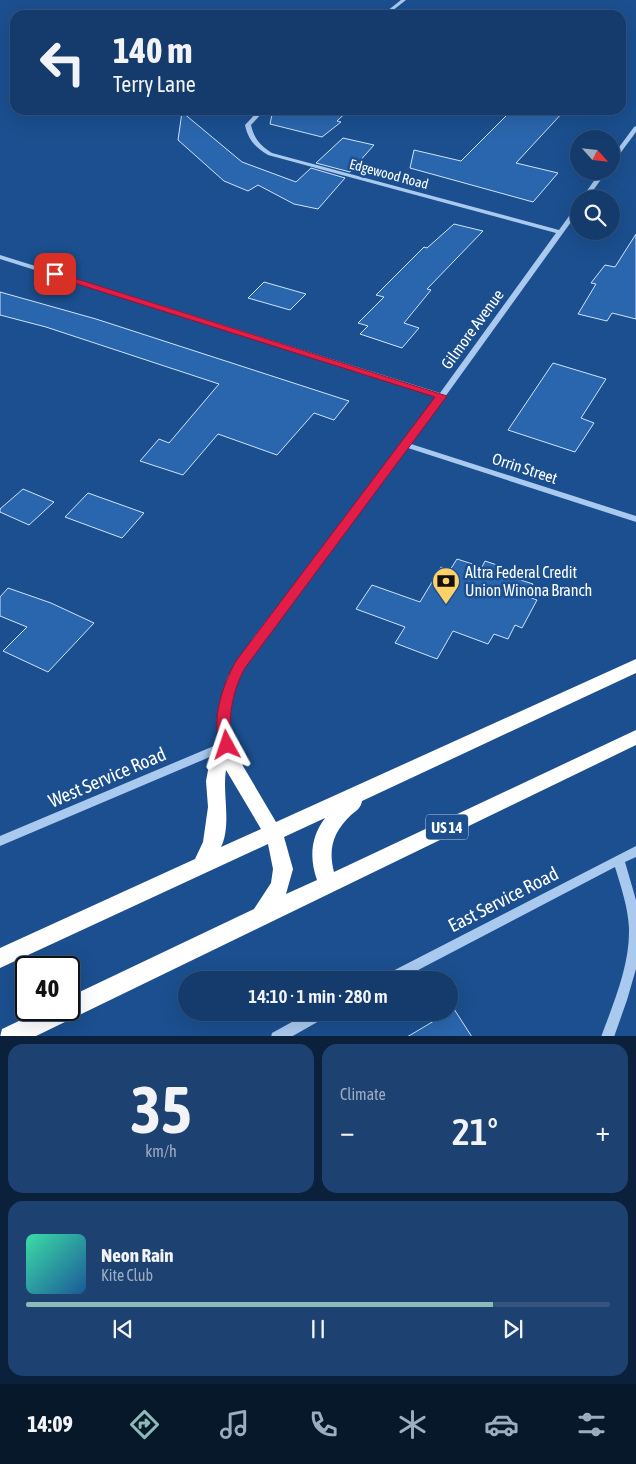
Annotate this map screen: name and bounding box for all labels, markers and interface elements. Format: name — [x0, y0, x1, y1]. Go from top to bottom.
icon: left — [30, 30, 95, 95]
text: 140 m — [113, 30, 192, 70]
text: Terry Lane — [113, 71, 196, 97]
north arrow — [570, 130, 620, 180]
map controls — [570, 130, 620, 240]
street label: Edgewood Road — [348, 156, 430, 192]
button: search — [570, 190, 620, 240]
pin — [34, 253, 76, 295]
icon: arrive — [41, 260, 69, 288]
street label: Gilmore Avenue — [437, 286, 507, 372]
street label: Orrin Street — [490, 449, 560, 487]
place label: Altra Federal Credit Union Winona Branch — [465, 563, 592, 599]
bank icon: Altra Federal Credit Union Winona Branch — [431, 566, 461, 605]
position arrow — [200, 718, 252, 770]
street label: West Service Road — [45, 742, 169, 812]
road number: US 14 — [426, 814, 468, 840]
street label: East Service Road — [444, 862, 562, 936]
speed limit sign: 40 — [15, 956, 80, 1021]
text: 14:10 · 1 min · 280 m — [248, 985, 388, 1007]
text: 35 — [130, 1072, 192, 1147]
text: Climate — [340, 1085, 386, 1103]
text: 21° — [452, 1110, 498, 1153]
text: − — [340, 1115, 355, 1147]
text: + — [595, 1115, 610, 1147]
text: km/h — [145, 1142, 177, 1160]
text: Neon Rain — [101, 1244, 173, 1266]
text: Kite Club — [101, 1266, 153, 1284]
icon: previous — [109, 1315, 137, 1343]
icon: pause — [304, 1315, 332, 1343]
icon: next — [499, 1315, 527, 1343]
icon: directions — [127, 1407, 162, 1442]
icon: music — [217, 1407, 252, 1442]
icon: phone — [306, 1407, 341, 1442]
icon: climate — [395, 1407, 430, 1442]
icon: car — [484, 1407, 519, 1442]
icon: filters — [574, 1407, 609, 1442]
text: 14:09 — [27, 1411, 73, 1437]

